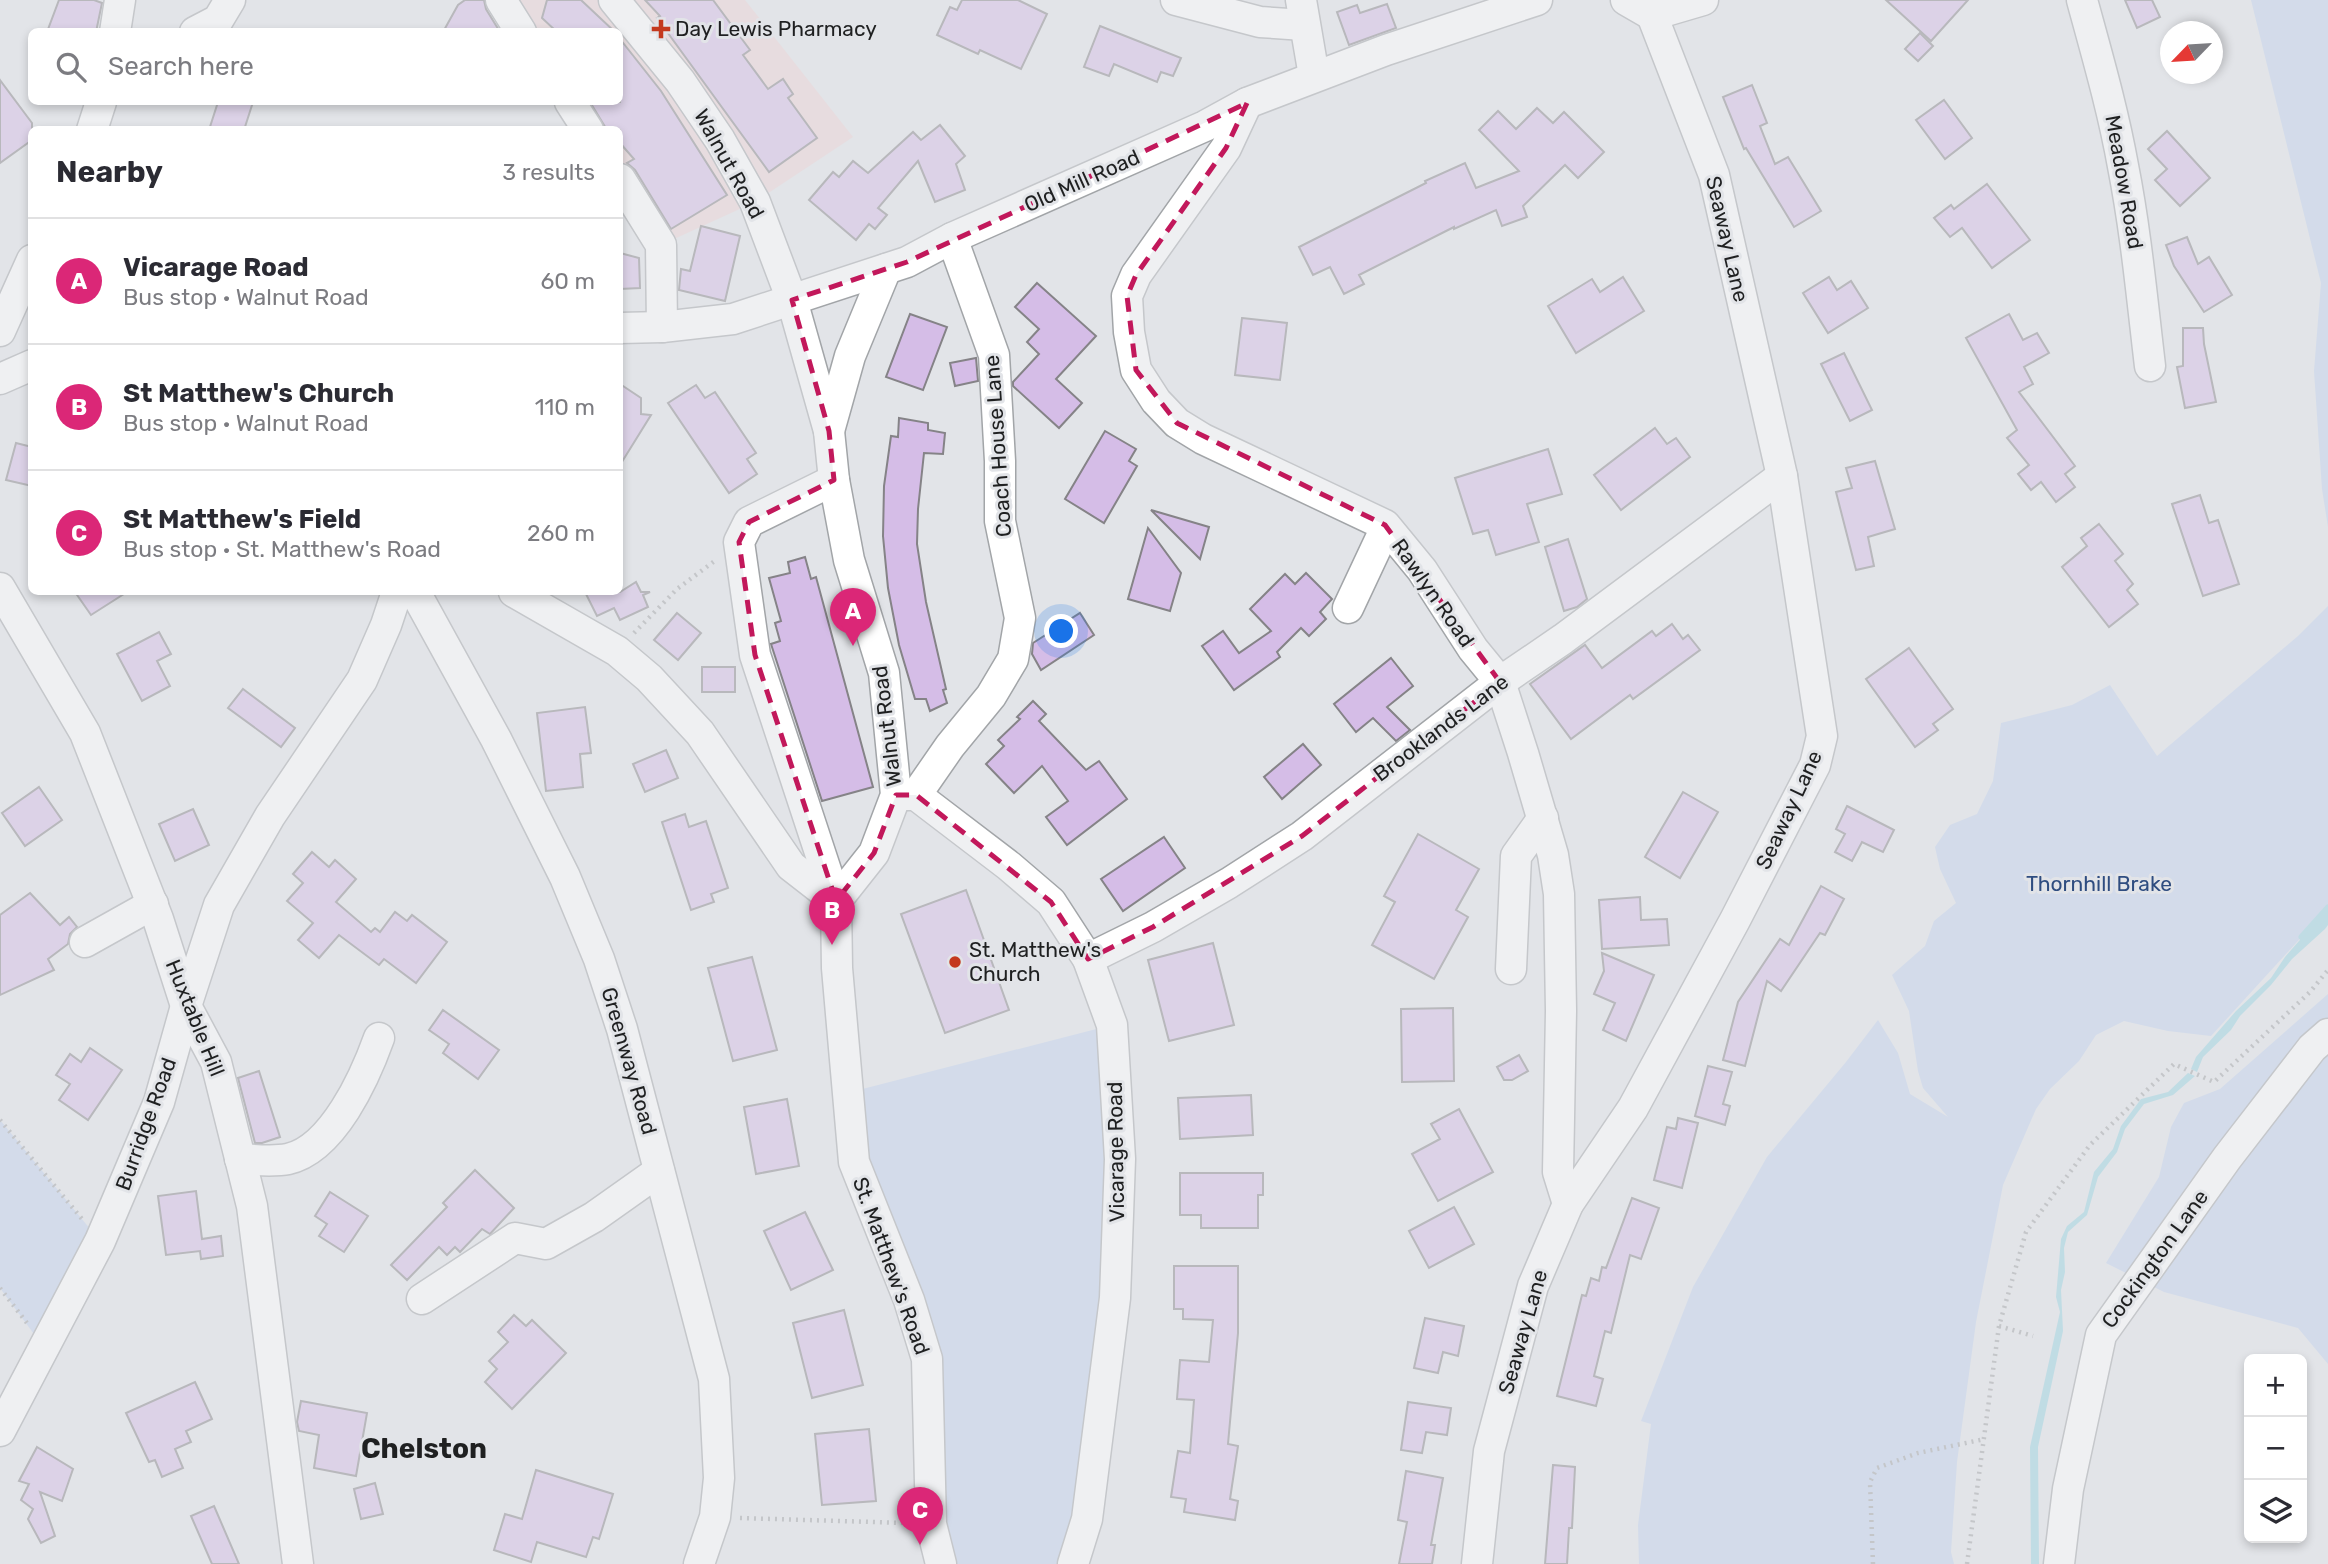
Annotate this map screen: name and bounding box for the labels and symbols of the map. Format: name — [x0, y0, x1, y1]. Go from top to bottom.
place label: Day Lewis Pharmacy — [675, 16, 877, 41]
marker: Day Lewis Pharmacy — [653, 21, 669, 37]
north arrow — [2160, 21, 2223, 84]
street label: Walnut Road — [689, 105, 770, 223]
street label: Meadow Road — [2100, 113, 2149, 251]
street label: Old Mill Road — [1020, 144, 1143, 217]
street label: Seaway Lane — [1701, 174, 1754, 304]
street label: Coach House Lane — [979, 354, 1016, 538]
street label: Rawlyn Road — [1387, 534, 1480, 652]
pin: A — [830, 588, 876, 646]
your location — [1044, 614, 1078, 648]
street label: Walnut Road — [867, 664, 906, 788]
street label: Brooklands Lane — [1368, 669, 1513, 786]
street label: Seaway Lane — [1750, 746, 1827, 873]
park label: Thornhill Brake — [2026, 871, 2172, 896]
pin: B — [809, 887, 855, 945]
place label: St. Matthew's Church — [969, 937, 1101, 986]
marker: St. Matthew's Church — [947, 954, 963, 970]
street label: Huxtable Hill — [161, 956, 230, 1080]
street label: Greenway Road — [597, 984, 662, 1137]
street label: Burridge Road — [110, 1054, 181, 1194]
street label: Vicarage Road — [1102, 1082, 1129, 1222]
street label: St. Matthew's Road — [848, 1174, 935, 1358]
street label: Cockington Lane — [2096, 1185, 2213, 1333]
street label: Seaway Lane — [1493, 1267, 1552, 1397]
district label: Chelston — [361, 1432, 487, 1465]
pin: C — [897, 1487, 943, 1545]

